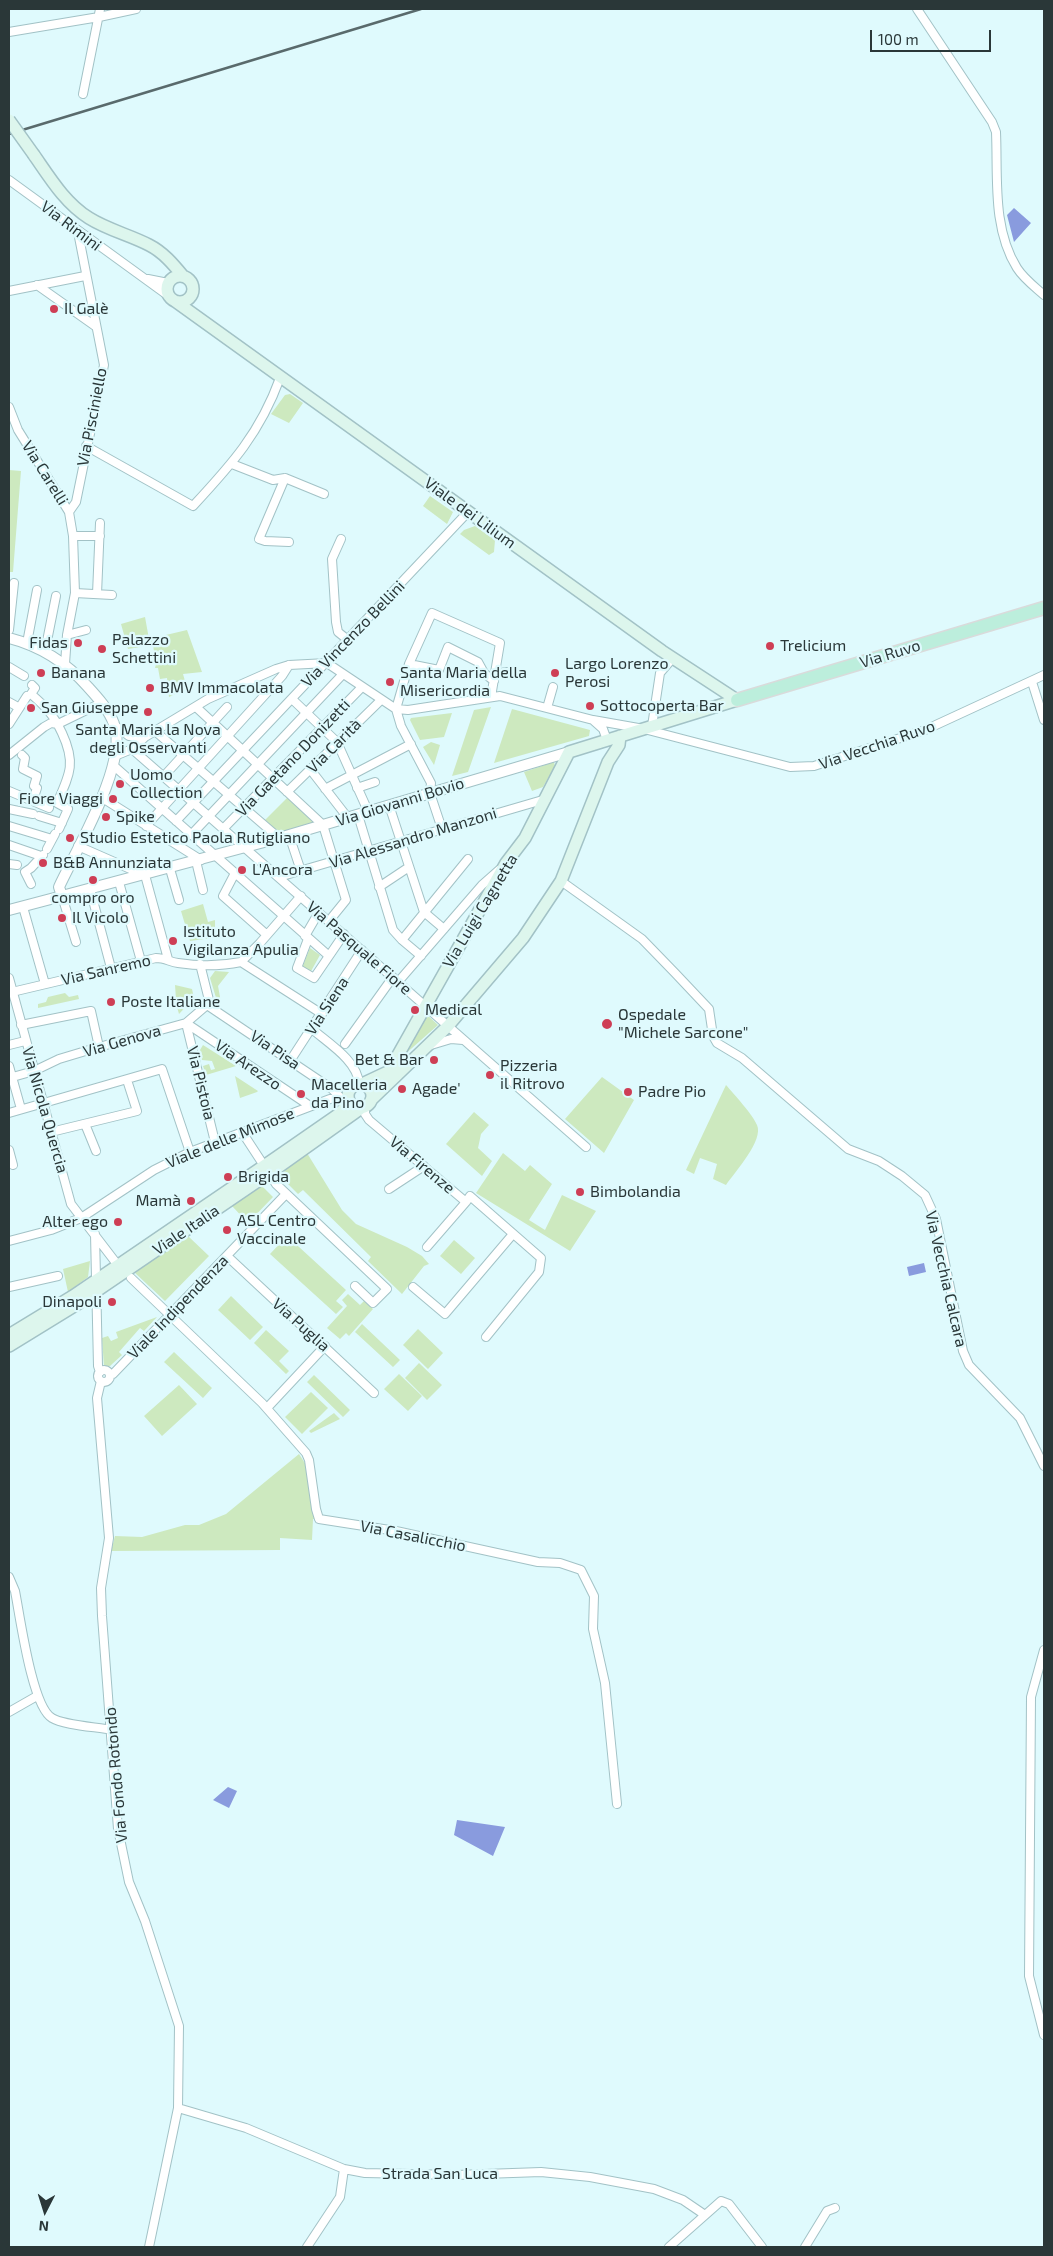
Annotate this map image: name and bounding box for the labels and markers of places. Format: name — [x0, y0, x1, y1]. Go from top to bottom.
place label: Il Galè — [64, 299, 109, 319]
marker: Il Galè — [48, 303, 60, 315]
place label: Palazzo Schettini — [112, 630, 176, 668]
place label: Fidas — [29, 633, 68, 653]
place label: Trelicium — [780, 636, 846, 656]
marker: Fidas — [72, 637, 84, 649]
marker: Trelicium — [764, 640, 776, 652]
marker: Palazzo Schettini — [96, 643, 108, 655]
place label: Largo Lorenzo Perosi — [565, 654, 668, 692]
place label: Banana — [51, 663, 106, 683]
place label: Santa Maria della Misericordia — [400, 663, 527, 701]
marker: Banana — [35, 667, 47, 679]
marker: Largo Lorenzo Perosi — [549, 667, 561, 679]
marker: Santa Maria della Misericordia — [384, 676, 396, 688]
place label: BMV Immacolata — [160, 678, 283, 698]
marker: BMV Immacolata — [144, 682, 156, 694]
place label: Sottocoperta Bar — [600, 696, 724, 716]
place label: San Giuseppe — [41, 698, 139, 718]
marker: Sottocoperta Bar — [584, 700, 596, 712]
marker: San Giuseppe — [25, 702, 37, 714]
marker: Santa Maria la Nova degli Osservanti — [142, 706, 154, 718]
place label: Santa Maria la Nova degli Osservanti — [75, 720, 221, 758]
place label: Uomo Collection — [130, 765, 203, 803]
marker: Uomo Collection — [114, 778, 126, 790]
place label: Fiore Viaggi — [19, 789, 103, 809]
marker: Fiore Viaggi — [107, 793, 119, 805]
place label: Spike — [116, 807, 155, 827]
marker: Spike — [100, 811, 112, 823]
place label: Studio Estetico Paola Rutigliano — [80, 828, 310, 848]
marker: Studio Estetico Paola Rutigliano — [64, 832, 76, 844]
place label: B&B Annunziata — [53, 853, 172, 873]
marker: B&B Annunziata — [37, 857, 49, 869]
place label: L'Ancora — [252, 860, 313, 880]
marker: L'Ancora — [236, 864, 248, 876]
marker: compro oro — [87, 874, 99, 886]
place label: compro oro — [51, 888, 135, 908]
place label: Il Vicolo — [72, 908, 129, 928]
marker: Il Vicolo — [56, 912, 68, 924]
place label: Istituto Vigilanza Apulia — [183, 922, 299, 960]
marker: Istituto Vigilanza Apulia — [167, 935, 179, 947]
place label: Poste Italiane — [121, 992, 220, 1012]
marker: Poste Italiane — [105, 996, 117, 1008]
place label: Medical — [425, 1000, 482, 1020]
marker: Medical — [409, 1004, 421, 1016]
place label: Ospedale "Michele Sarcone" — [618, 1005, 748, 1043]
marker: Ospedale "Michele Sarcone" — [600, 1017, 614, 1031]
place label: Bet & Bar — [355, 1050, 424, 1070]
marker: Bet & Bar — [428, 1054, 440, 1066]
place label: Pizzeria il Ritrovo — [500, 1056, 565, 1094]
marker: Pizzeria il Ritrovo — [484, 1069, 496, 1081]
place label: Macelleria da Pino — [311, 1075, 387, 1113]
place label: Agade' — [412, 1079, 461, 1099]
place label: Padre Pio — [638, 1082, 706, 1102]
marker: Agade' — [396, 1083, 408, 1095]
marker: Padre Pio — [622, 1086, 634, 1098]
marker: Macelleria da Pino — [295, 1088, 307, 1100]
place label: Brigida — [238, 1167, 289, 1187]
marker: Brigida — [222, 1171, 234, 1183]
place label: Bimbolandia — [590, 1182, 681, 1202]
marker: Bimbolandia — [574, 1186, 586, 1198]
place label: Mamà — [135, 1191, 181, 1211]
marker: Mamà — [185, 1195, 197, 1207]
place label: ASL Centro Vaccinale — [237, 1211, 316, 1249]
place label: Alter ego — [42, 1212, 108, 1232]
marker: Alter ego — [112, 1216, 124, 1228]
marker: ASL Centro Vaccinale — [221, 1224, 233, 1236]
place label: Dinapoli — [42, 1292, 102, 1312]
marker: Dinapoli — [106, 1296, 118, 1308]

